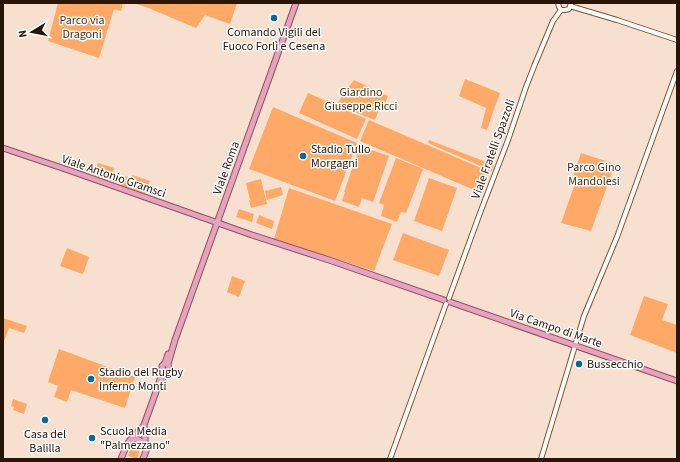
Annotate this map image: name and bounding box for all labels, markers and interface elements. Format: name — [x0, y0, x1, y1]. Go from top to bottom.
north arrow — [12, 12, 52, 52]
park label: Parco via Dragoni — [59, 12, 105, 43]
marker: Comando Vigili del Fuoco Forlì e Cesena — [269, 13, 279, 23]
place label: Comando Vigili del Fuoco Forlì e Cesena — [223, 24, 325, 55]
text: N — [15, 29, 31, 39]
park label: Giardino Giuseppe Ricci — [325, 84, 398, 115]
street label: Viale Fratelli Spazzoli — [468, 97, 519, 201]
street label: Viale Roma — [209, 139, 244, 197]
place label: Stadio Tullo Morgagni — [311, 141, 371, 172]
street label: Viale Antonio Gramsci — [59, 151, 168, 202]
marker: Stadio Tullo Morgagni — [298, 151, 308, 161]
park label: Parco Gino Mandolesi — [567, 159, 621, 190]
street label: Via Campo di Marte — [507, 305, 604, 352]
place label: Bussecchio — [587, 356, 643, 373]
marker: Bussecchio — [574, 359, 584, 369]
place label: Stadio del Rugby Inferno Monti — [99, 364, 184, 395]
marker: Stadio del Rugby Inferno Monti — [86, 374, 96, 384]
marker: Casa del Balilla — [40, 415, 50, 425]
place label: Scuola Media "Palmezzano" — [100, 423, 170, 454]
place label: Casa del Balilla — [24, 426, 66, 457]
marker: Scuola Media "Palmezzano" — [87, 433, 97, 443]

